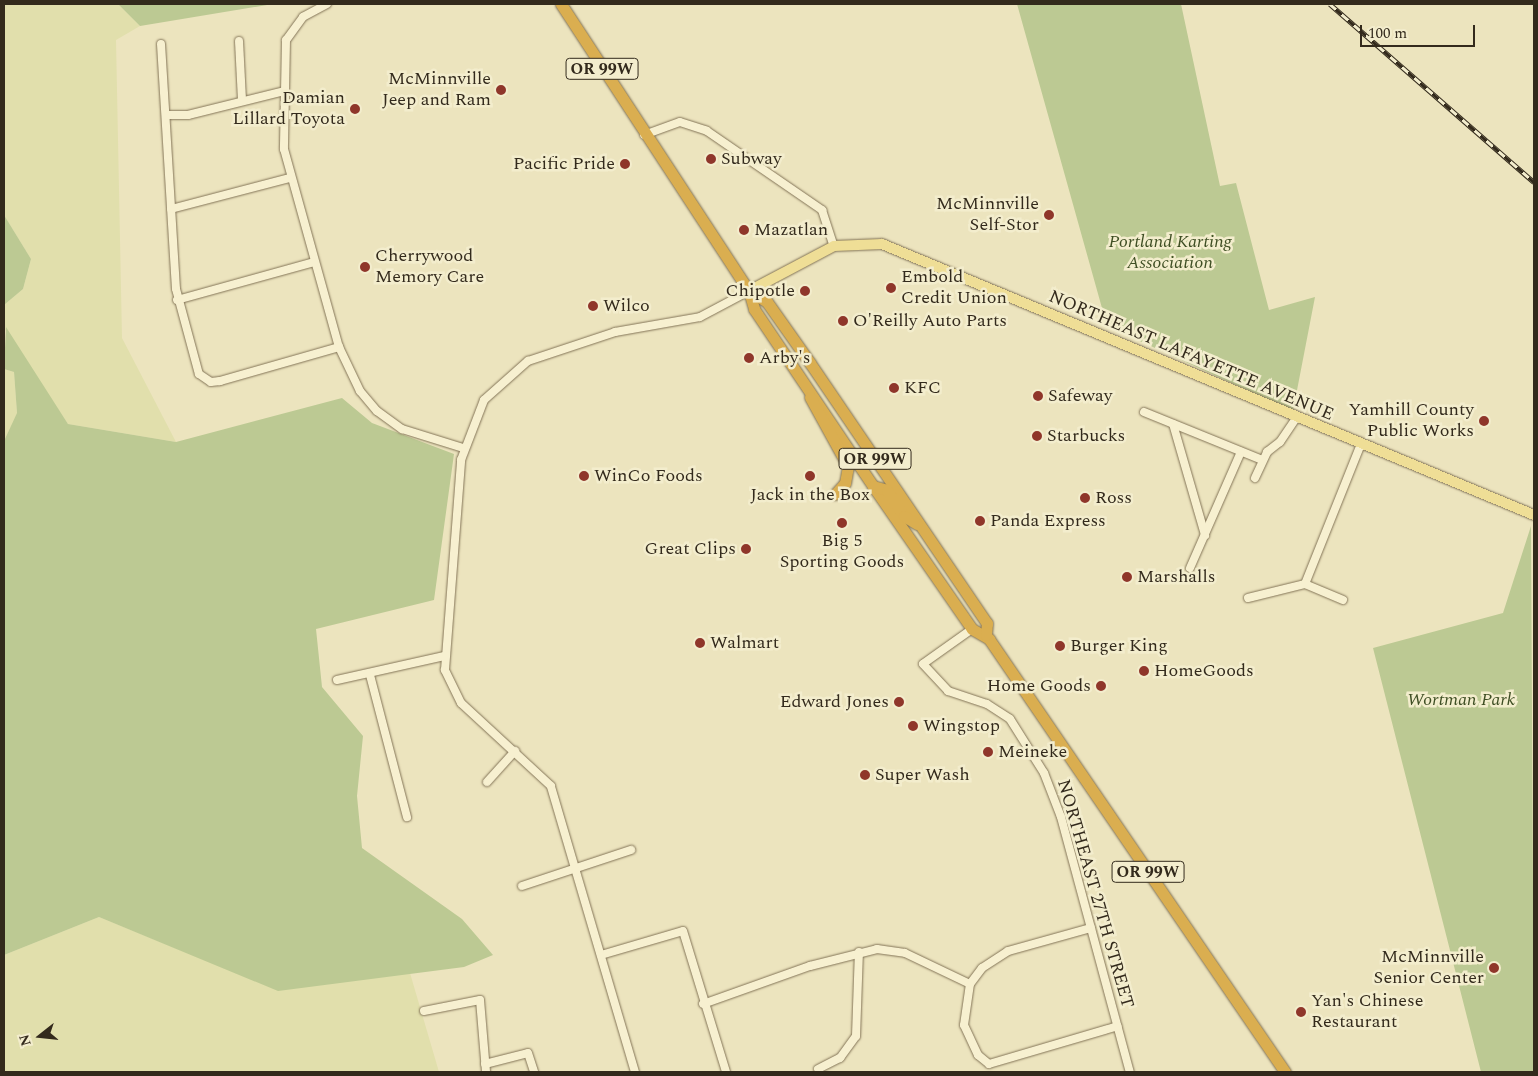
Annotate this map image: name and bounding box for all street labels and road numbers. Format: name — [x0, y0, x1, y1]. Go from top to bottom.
road number: OR 99W — [564, 56, 640, 82]
street label: NORTHEAST LAFAYETTE AVENUE — [1045, 286, 1337, 426]
road number: OR 99W — [838, 446, 912, 472]
street label: NORTHEAST 27TH STREET — [1052, 777, 1138, 1011]
road number: OR 99W — [1110, 859, 1186, 886]

